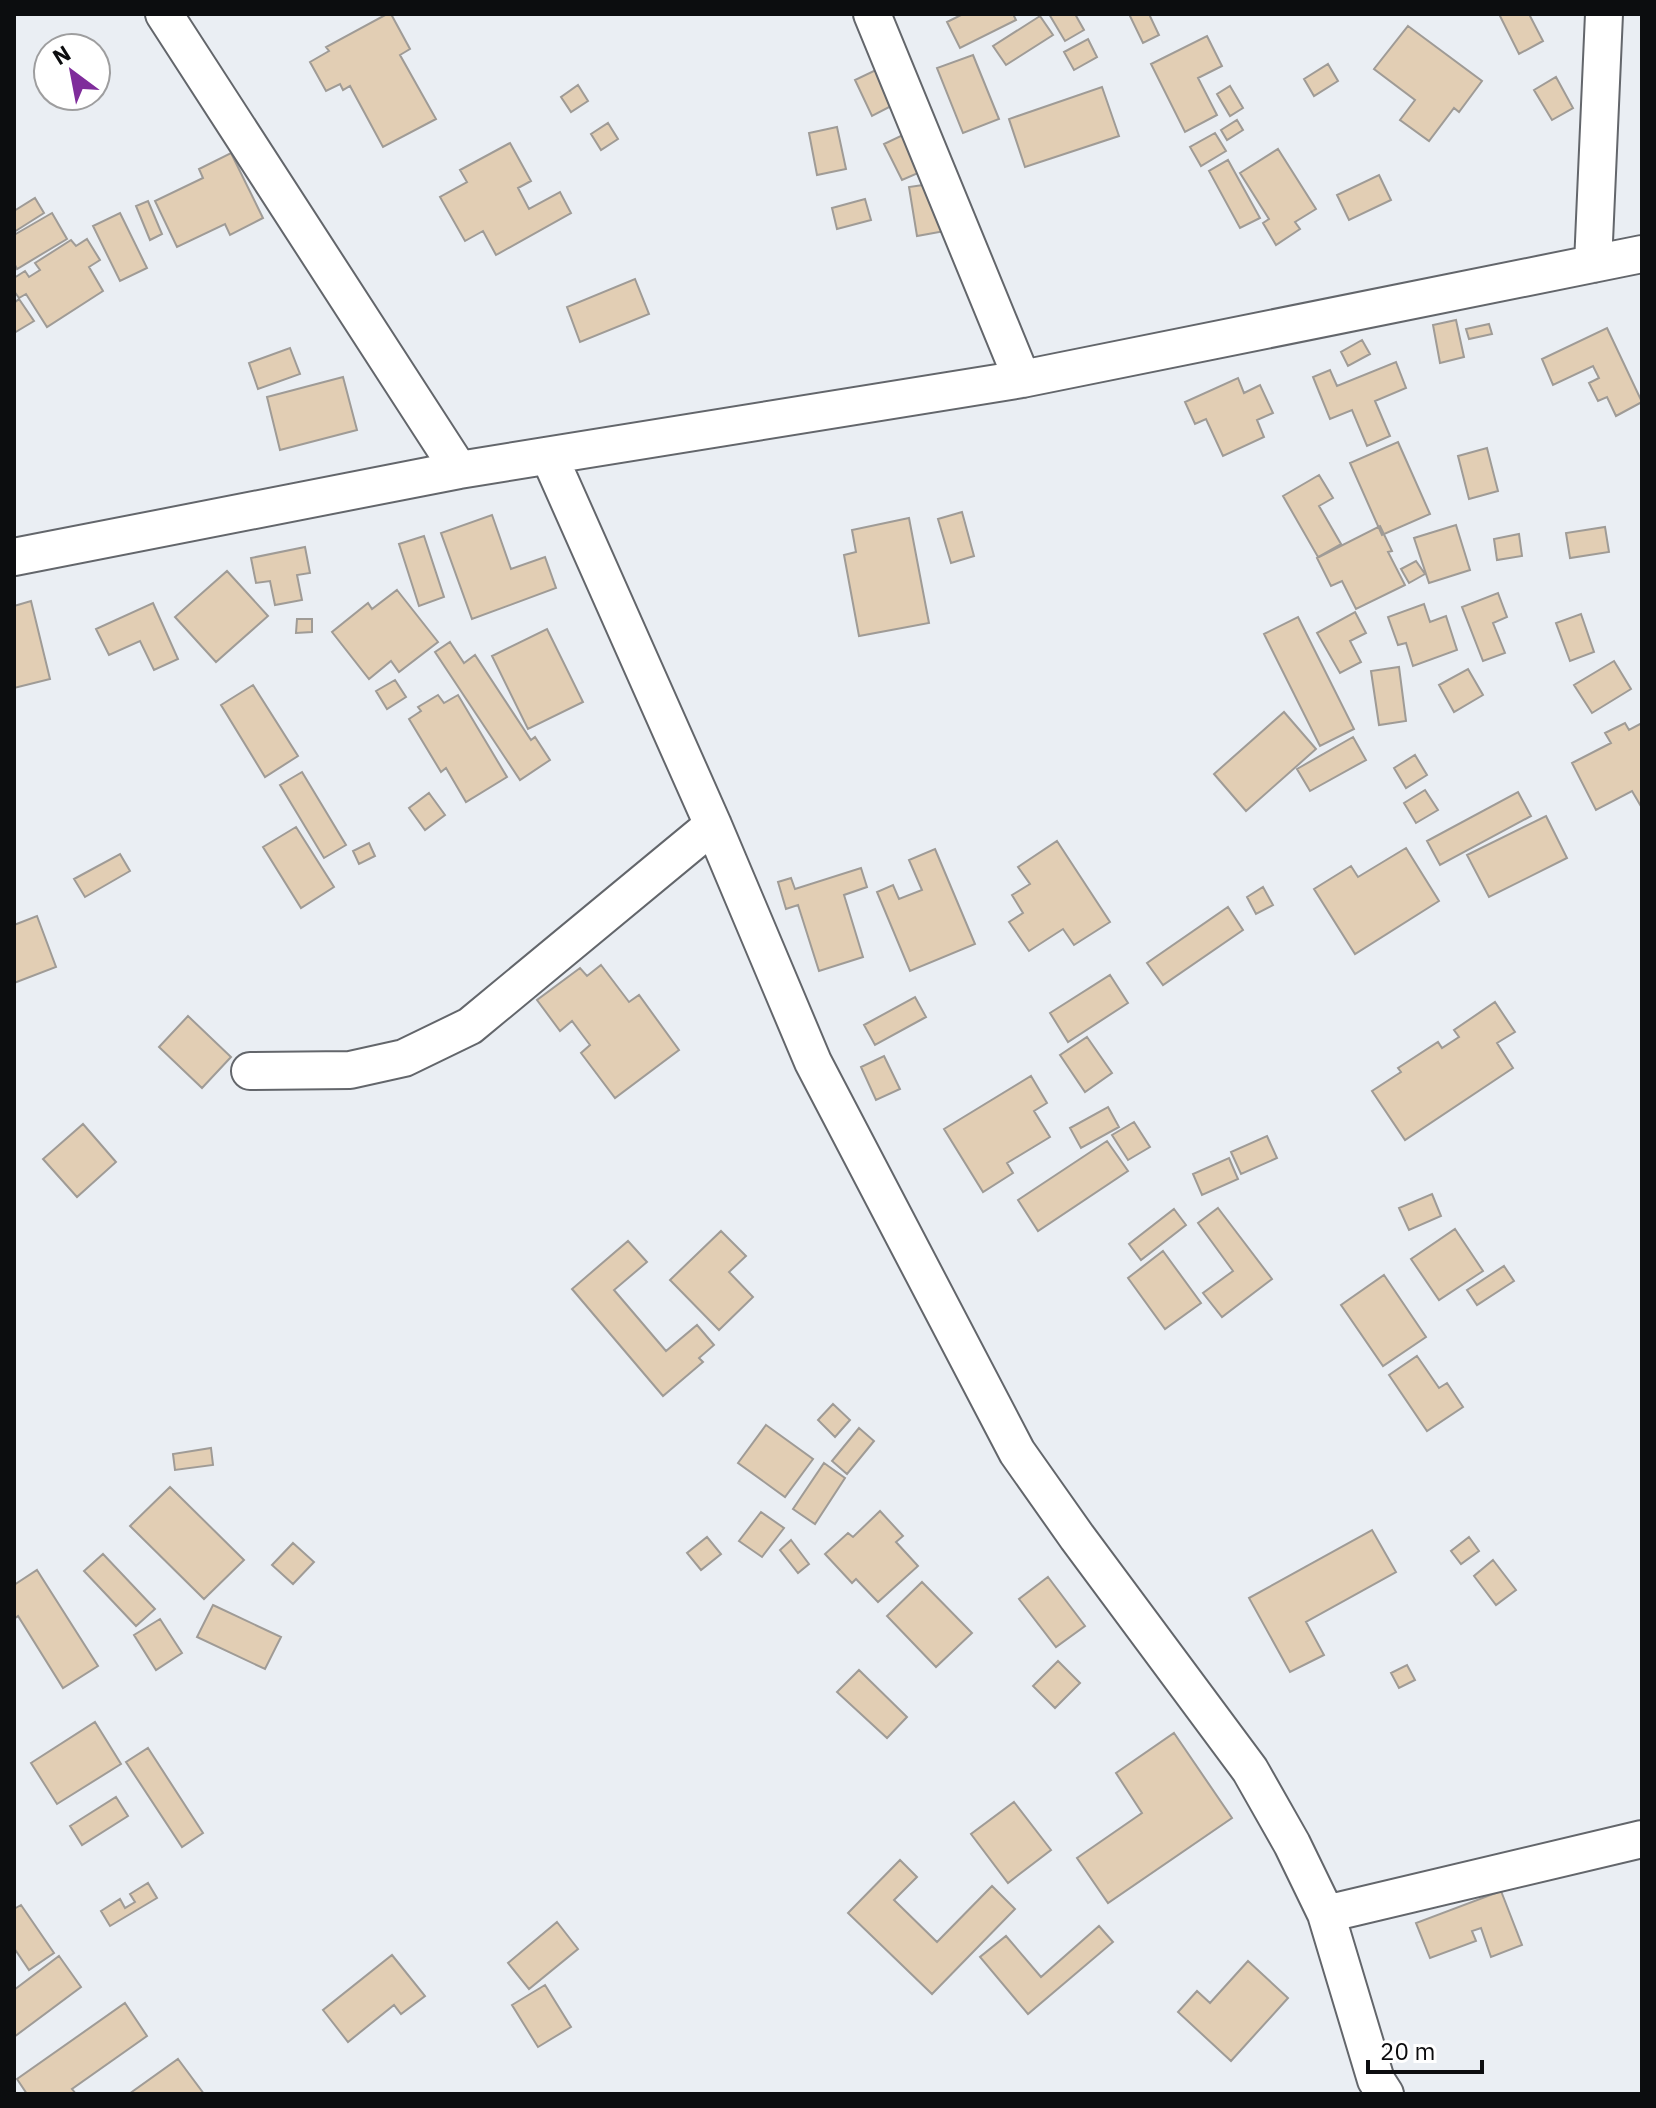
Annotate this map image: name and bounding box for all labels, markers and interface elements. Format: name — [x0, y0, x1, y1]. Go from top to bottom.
north arrow — [32, 32, 112, 112]
text: N — [47, 38, 76, 71]
scale bar — [1368, 2024, 1482, 2074]
text: 20 m — [1380, 2035, 1435, 2067]

